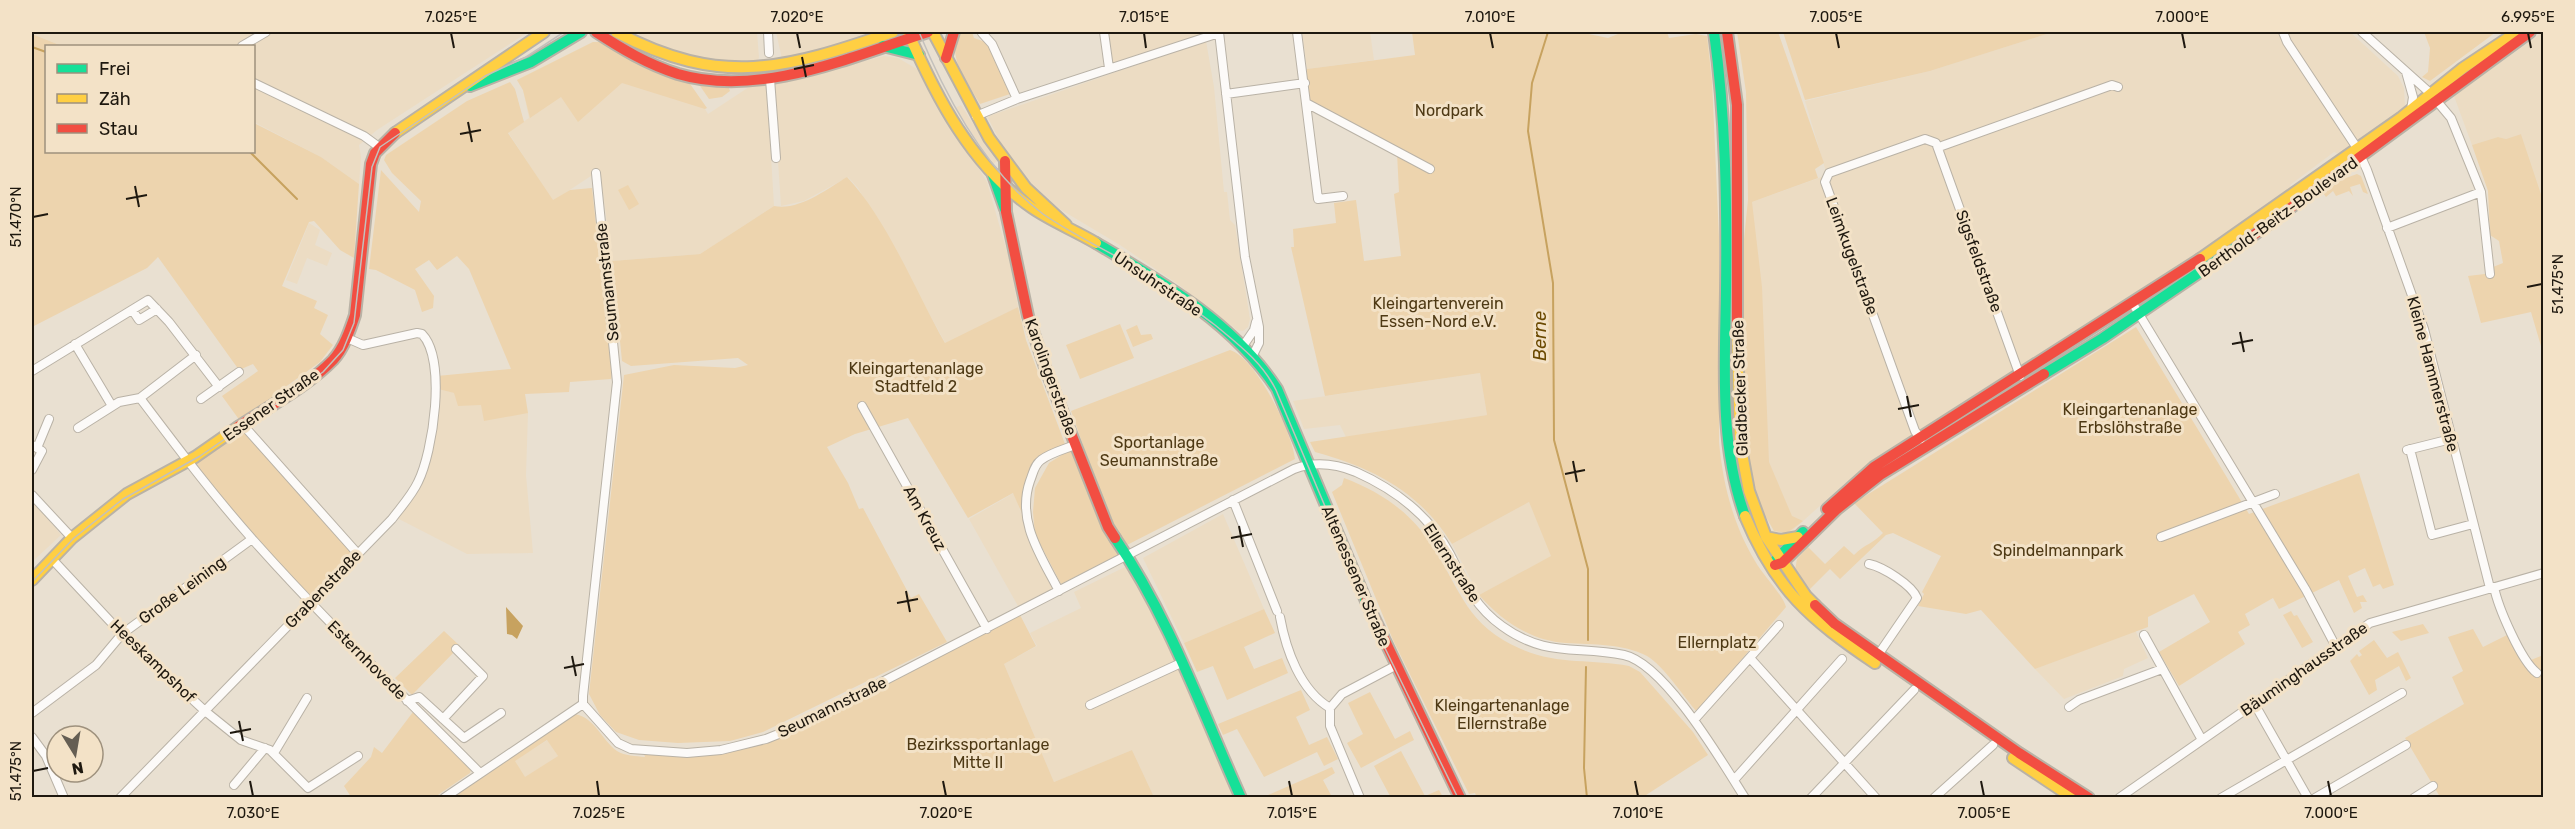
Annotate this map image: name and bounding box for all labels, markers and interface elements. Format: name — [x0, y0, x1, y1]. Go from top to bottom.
text: 7.025°E — [425, 8, 477, 26]
text: 7.020°E — [770, 8, 824, 26]
text: 7.015°E — [1119, 8, 1169, 26]
text: 7.010°E — [1465, 8, 1515, 26]
text: 7.005°E — [1809, 8, 1863, 26]
text: 7.000°E — [2155, 8, 2209, 26]
text: 6.995°E — [2501, 8, 2555, 26]
legend — [45, 45, 255, 153]
text: Frei — [99, 58, 130, 80]
text: Zäh — [99, 88, 131, 110]
park label: Nordpark — [1415, 101, 1484, 120]
text: Stau — [99, 118, 138, 140]
street label: Berthold-Beitz-Boulevard — [2195, 153, 2361, 281]
text: 51.470°N — [7, 186, 25, 248]
street label: Leimkugelstraße — [1822, 195, 1882, 317]
street label: Sigsfeldstraße — [1952, 207, 2006, 315]
street label: Seumannstraße — [591, 222, 623, 342]
street label: Unsuhrstraße — [1110, 248, 1206, 320]
text: 51.475°N — [2549, 254, 2567, 314]
park label: Kleingartenverein Essen-Nord e.V. — [1372, 294, 1504, 331]
street label: Kleine Hammerstraße — [2403, 294, 2463, 454]
water label: Berne — [1529, 311, 1551, 361]
street label: Karolingerstraße — [1021, 316, 1081, 438]
street label: Gladbecker Straße — [1728, 320, 1752, 456]
park label: Kleingartenanlage Stadtfeld 2 — [848, 359, 984, 396]
street label: Essener Straße — [219, 365, 323, 445]
park label: Kleingartenanlage Erbslöhstraße — [2062, 400, 2198, 437]
park label: Sportanlage Seumannstraße — [1100, 433, 1218, 470]
street label: Am Kreuz — [899, 482, 951, 554]
street label: Altenessener Straße — [1318, 503, 1394, 649]
street label: Ellernstraße — [1420, 520, 1484, 606]
park label: Spindelmannpark — [1993, 541, 2124, 560]
street label: Grabenstraße — [281, 546, 365, 632]
street label: Große Leining — [135, 552, 229, 628]
street label: Heeskampshof — [106, 615, 200, 707]
street label: Esternhovede — [324, 617, 410, 703]
street label: Bäuminghausstraße — [2237, 618, 2371, 720]
park label: Ellernplatz — [1678, 633, 1756, 652]
street label: Seumannstraße — [775, 672, 889, 742]
park label: Kleingartenanlage Ellernstraße — [1434, 696, 1570, 733]
north arrow — [45, 724, 105, 784]
park label: Bezirkssportanlage Mitte II — [907, 735, 1050, 772]
text: 51.475°N — [7, 741, 25, 801]
text: N — [70, 758, 85, 779]
text: 7.030°E — [226, 804, 280, 822]
text: 7.025°E — [573, 804, 625, 822]
text: 7.020°E — [919, 804, 973, 822]
text: 7.015°E — [1267, 804, 1317, 822]
text: 7.010°E — [1613, 804, 1663, 822]
text: 7.005°E — [1957, 804, 2011, 822]
text: 7.000°E — [2304, 804, 2358, 822]

